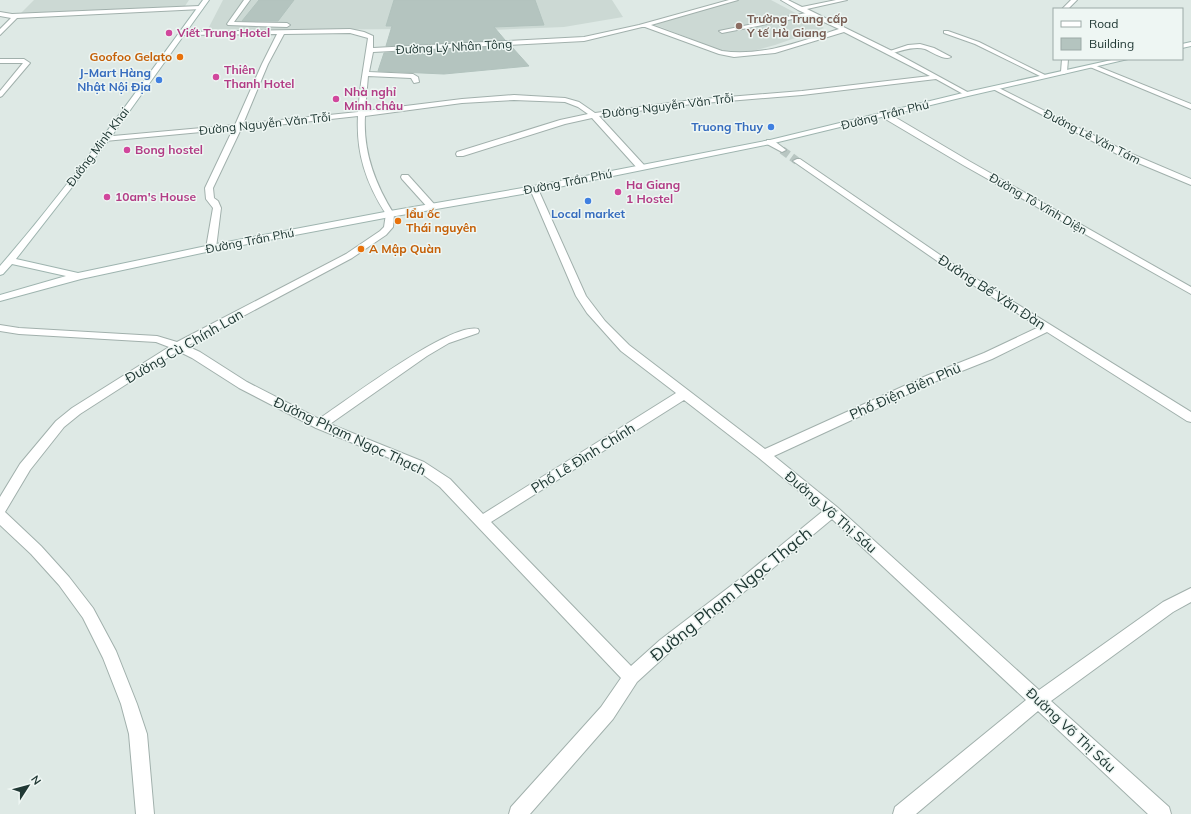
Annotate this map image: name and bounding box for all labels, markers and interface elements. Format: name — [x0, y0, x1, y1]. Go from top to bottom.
legend — [1053, 8, 1183, 60]
place label: Trường Trung cấp Y tế Hà Giang — [746, 11, 848, 40]
text: Road — [1089, 16, 1118, 31]
marker: Trường Trung cấp Y tế Hà Giang — [734, 21, 744, 31]
place label: Viết Trung Hotel — [176, 25, 270, 40]
marker: Viết Trung Hotel — [164, 28, 174, 38]
street label: Đường Lý Nhân Tông — [395, 36, 513, 57]
text: Building — [1089, 36, 1134, 51]
place label: Goofoo Gelato — [90, 49, 172, 64]
marker: Goofoo Gelato — [175, 52, 185, 62]
place label: Thiên Thanh Hotel — [224, 62, 294, 91]
place label: J-Mart Hàng Nhật Nội Địa — [77, 65, 151, 94]
marker: Thiên Thanh Hotel — [211, 72, 221, 82]
marker: J-Mart Hàng Nhật Nội Địa — [154, 75, 164, 85]
place label: Nhà nghỉ Minh châu — [344, 84, 403, 113]
street label: Đường Nguyễn Văn Trỗi — [601, 90, 735, 121]
marker: Nhà nghỉ Minh châu — [331, 94, 341, 104]
street label: Đường Trần Phú — [839, 96, 930, 133]
street label: Đường Minh Khai — [63, 104, 132, 189]
street label: Đường Lê Văn Tám — [1041, 106, 1143, 168]
street label: Đường Nguyễn Văn Trỗi — [198, 109, 332, 138]
place label: Truong Thuy — [691, 119, 763, 134]
marker: Truong Thuy — [766, 122, 776, 132]
place label: Bong hostel — [135, 142, 203, 157]
marker: Bong hostel — [122, 145, 132, 155]
street label: Đường Trần Phú — [522, 166, 613, 197]
street label: Đường Tô Vĩnh Diện — [987, 170, 1090, 238]
place label: Ha Giang 1 Hostel — [626, 177, 680, 206]
marker: Ha Giang 1 Hostel — [613, 187, 623, 197]
place label: 10am's House — [115, 189, 196, 204]
marker: 10am's House — [102, 192, 112, 202]
marker: Local market — [583, 196, 593, 206]
place label: lẩu ốc Thái nguyên — [406, 206, 477, 235]
place label: Local market — [551, 206, 626, 221]
marker: lẩu ốc Thái nguyên — [393, 216, 403, 226]
street label: Đường Trần Phú — [204, 225, 295, 256]
place label: A Mập Quàn — [369, 241, 441, 256]
marker: A Mập Quàn — [356, 244, 366, 254]
street label: Đường Bế Văn Đàn — [935, 250, 1049, 334]
street label: Đường Cù Chính Lan — [122, 305, 246, 387]
street label: Phố Điện Biên Phủ — [847, 358, 963, 424]
street label: Đường Phạm Ngọc Thạch — [271, 393, 429, 479]
street label: Phố Lê Đình Chính — [528, 419, 638, 497]
street label: Đường Võ Thị Sáu — [781, 467, 881, 557]
street label: Đường Phạm Ngọc Thạch — [646, 522, 816, 665]
street label: Đường Võ Thị Sáu — [1022, 684, 1120, 776]
north arrow — [8, 766, 48, 806]
text: N — [28, 773, 44, 788]

